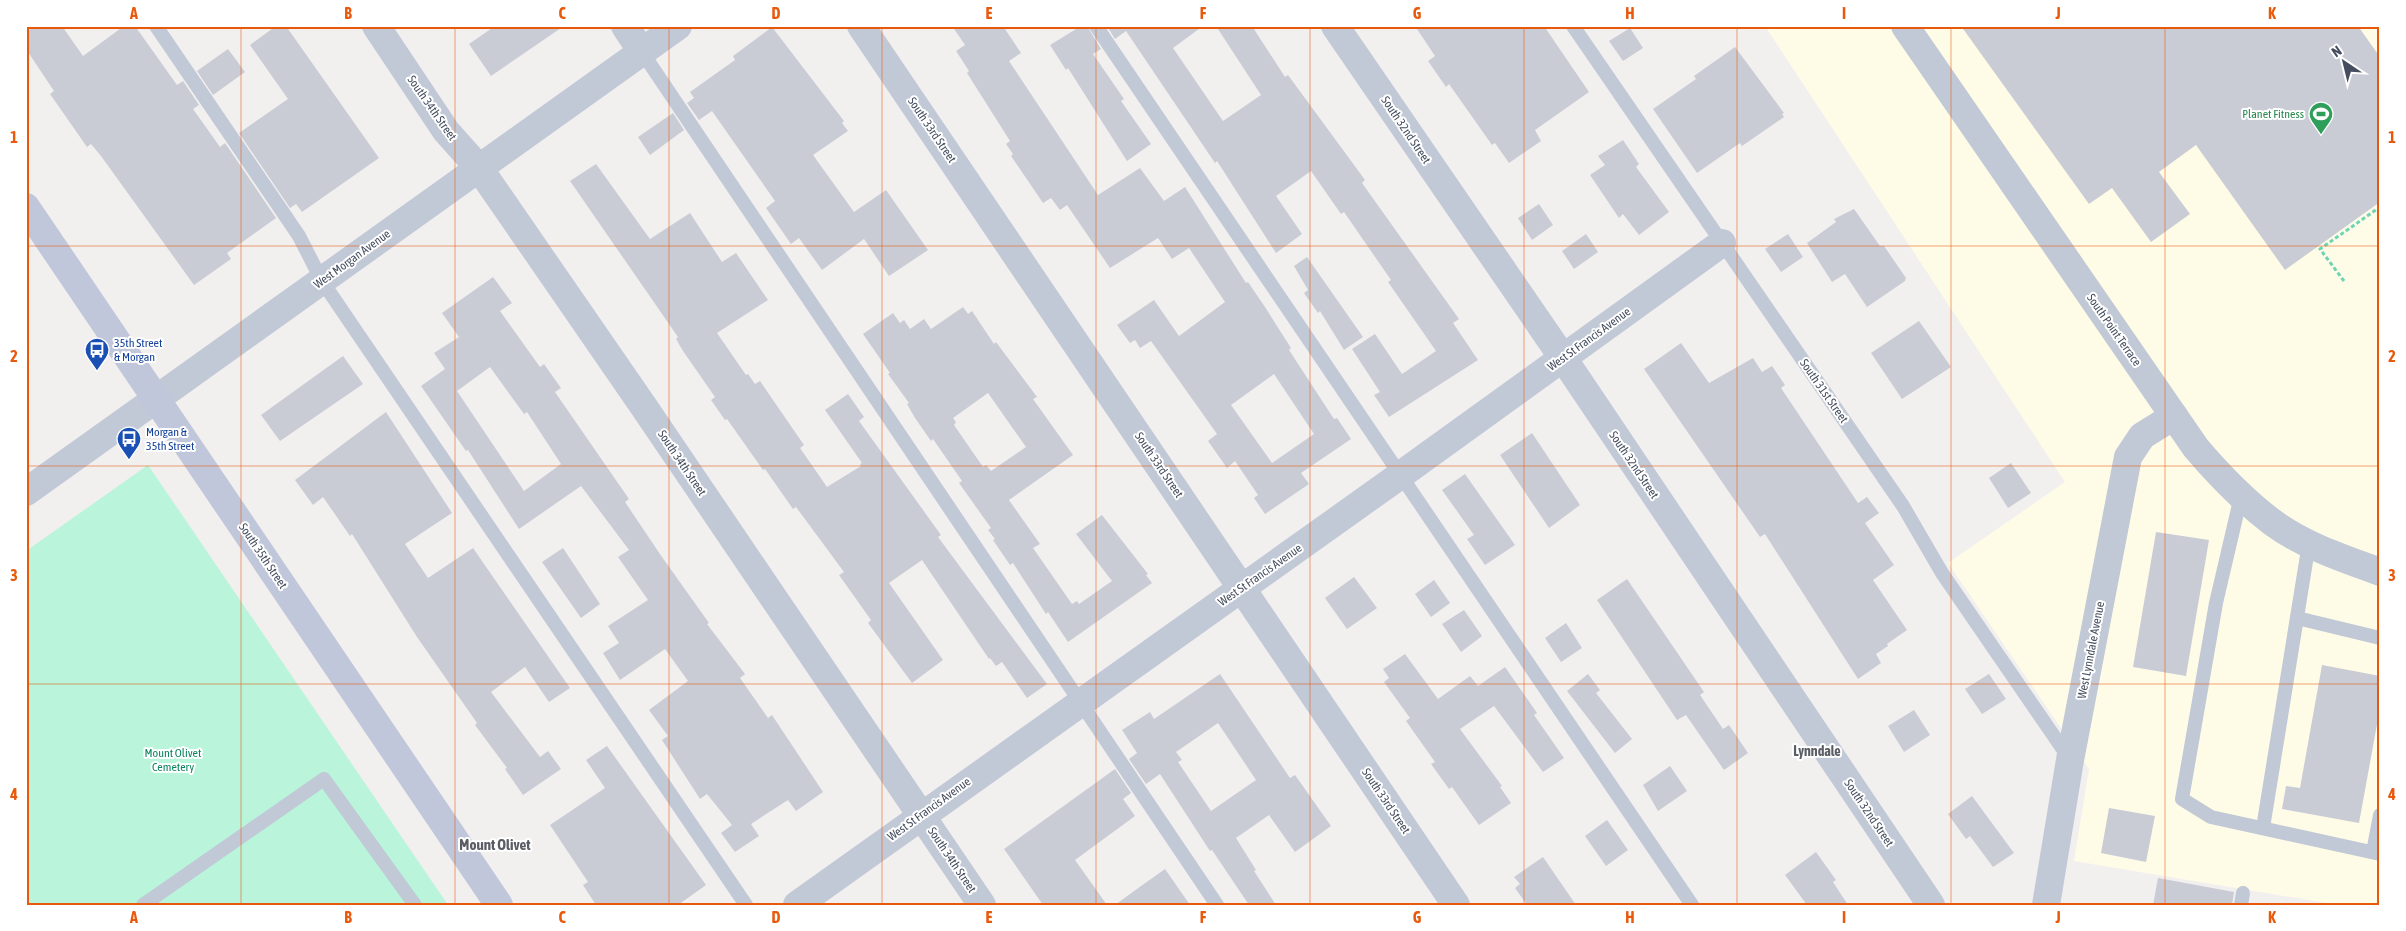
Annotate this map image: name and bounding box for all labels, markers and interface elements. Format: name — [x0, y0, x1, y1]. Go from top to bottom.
text: A — [129, 4, 138, 22]
text: B — [344, 4, 352, 22]
text: C — [558, 4, 566, 22]
text: D — [772, 4, 781, 22]
text: E — [986, 4, 993, 22]
text: F — [1200, 4, 1207, 22]
text: G — [1413, 4, 1422, 22]
text: H — [1625, 4, 1635, 22]
text: I — [1842, 4, 1846, 22]
text: J — [2054, 4, 2061, 22]
text: K — [2268, 4, 2276, 22]
north arrow — [2318, 38, 2368, 88]
text: N — [2329, 42, 2345, 60]
street label: South 34th Street — [404, 73, 460, 144]
street label: South 32nd Street — [1378, 94, 1434, 167]
street label: South 33rd Street — [905, 95, 959, 166]
sports icon: Planet Fitness — [2308, 101, 2334, 135]
place label: Planet Fitness — [2242, 107, 2304, 121]
text: 1 — [10, 128, 18, 146]
text: 1 — [2388, 128, 2396, 146]
street label: West Morgan Avenue — [311, 227, 393, 291]
street label: South Point Terrace — [2084, 291, 2144, 369]
street label: West St Francis Avenue — [1545, 304, 1633, 374]
place label: 35th Street & Morgan — [114, 336, 163, 364]
bus stop icon: 35th Street & Morgan — [84, 337, 110, 371]
text: 2 — [10, 347, 18, 365]
text: 2 — [2388, 347, 2396, 365]
street label: South 31st Street — [1797, 357, 1851, 426]
place label: Morgan & 35th Street — [146, 425, 195, 453]
bus stop icon: Morgan & 35th Street — [116, 426, 142, 460]
street label: South 34th Street — [655, 428, 709, 499]
street label: South 32nd Street — [1606, 429, 1662, 502]
street label: South 33rd Street — [1132, 430, 1186, 501]
street label: South 35th Street — [236, 521, 290, 592]
street label: West St Francis Avenue — [1215, 541, 1305, 609]
text: 3 — [10, 566, 18, 584]
text: 3 — [2388, 566, 2396, 584]
street label: West Lynndale Avenue — [2075, 600, 2107, 700]
district label: Lynndale — [1793, 743, 1841, 759]
park label: Mount Olivet Cemetery — [144, 746, 202, 774]
street label: South 33rd Street — [1359, 766, 1413, 837]
street label: West St Francis Avenue — [885, 774, 973, 844]
street label: South 32nd Street — [1841, 777, 1897, 850]
text: 4 — [9, 785, 18, 803]
text: 4 — [2387, 785, 2396, 803]
street label: South 34th Street — [925, 825, 979, 896]
district label: Mount Olivet — [459, 836, 531, 853]
text: A — [129, 908, 138, 926]
text: B — [344, 908, 352, 926]
text: C — [558, 908, 566, 926]
text: D — [772, 908, 781, 926]
text: E — [986, 908, 993, 926]
text: F — [1200, 908, 1207, 926]
text: G — [1413, 908, 1422, 926]
text: H — [1625, 908, 1635, 926]
text: I — [1842, 908, 1846, 926]
text: J — [2054, 908, 2061, 926]
text: K — [2268, 908, 2276, 926]

